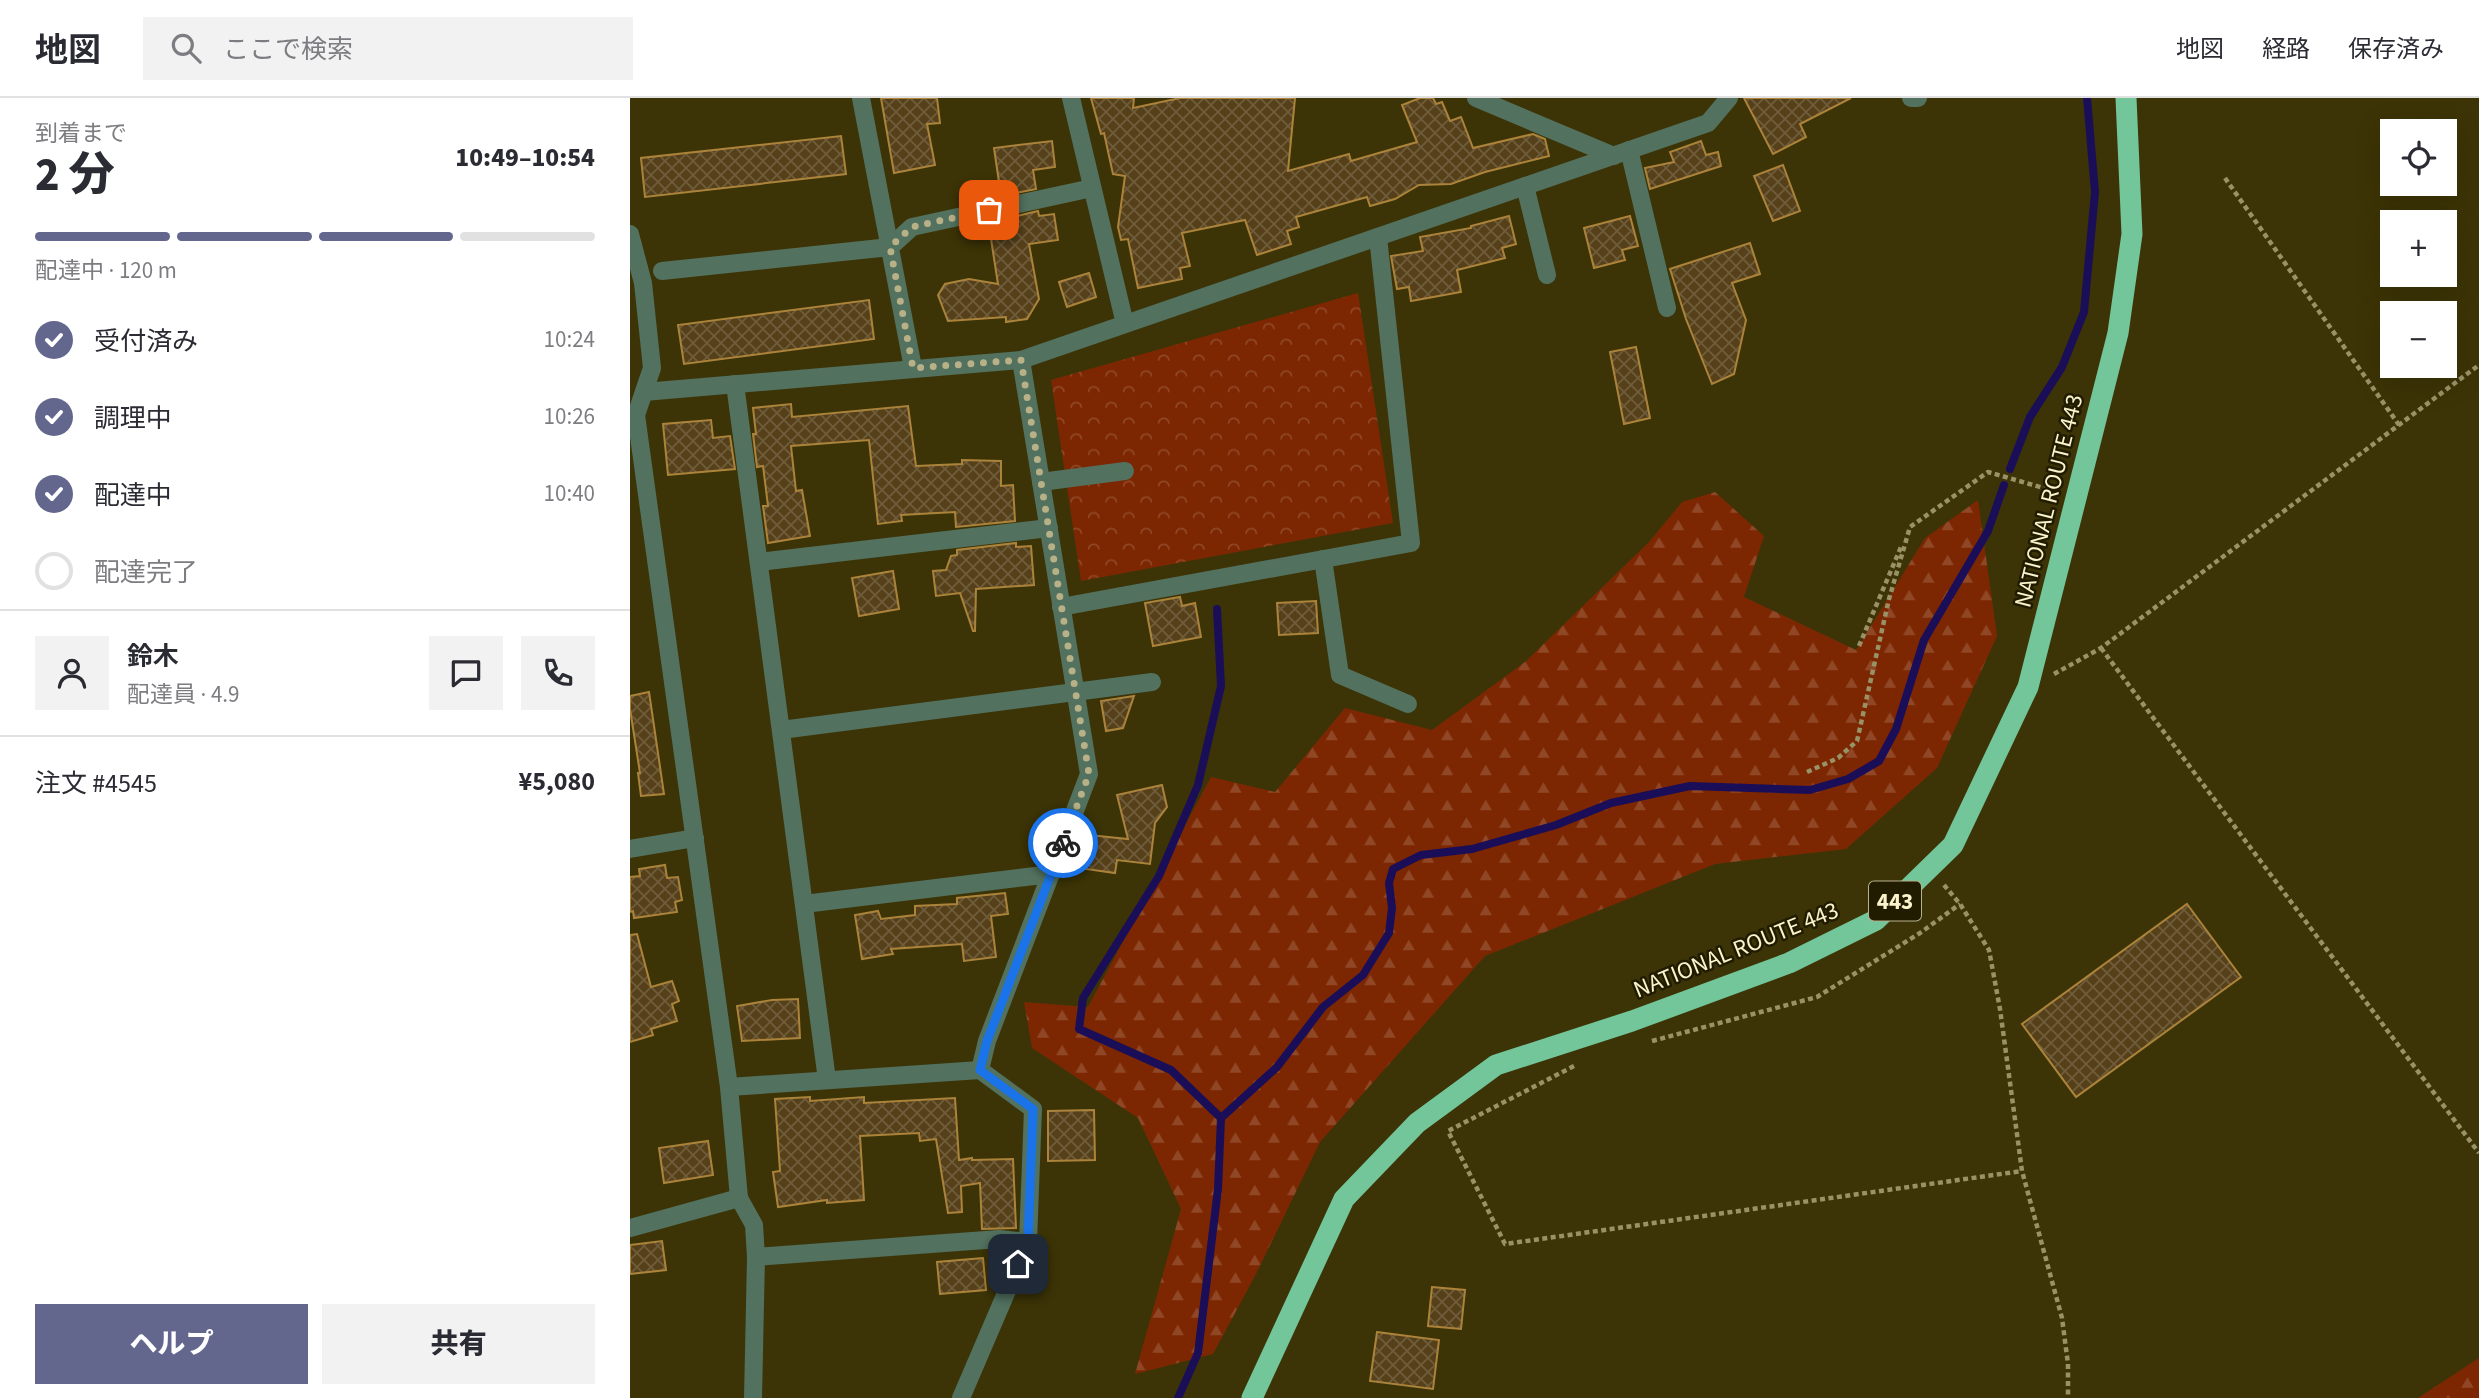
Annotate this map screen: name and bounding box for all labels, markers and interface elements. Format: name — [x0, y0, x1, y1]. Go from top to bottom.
search box — [143, 17, 633, 80]
text: 地図 — [35, 27, 101, 74]
icon: search — [167, 29, 205, 67]
text: ここで検索 — [223, 31, 353, 68]
text: 地図 — [2176, 32, 2224, 67]
text: 経路 — [2262, 32, 2310, 67]
text: 保存済み — [2348, 32, 2444, 67]
text: 到着まで — [35, 117, 127, 150]
map controls — [2380, 119, 2457, 378]
button: locate — [2380, 119, 2457, 196]
text: 10:49–10:54 — [455, 139, 595, 176]
text: 2 分 — [35, 143, 115, 208]
pin — [959, 180, 1019, 240]
icon: bag — [970, 191, 1008, 229]
button: + — [2380, 210, 2457, 287]
text: 配達中 · 120 m — [35, 254, 177, 287]
button: − — [2380, 301, 2457, 378]
icon: check — [35, 321, 73, 359]
text: 受付済み — [94, 323, 198, 360]
text: 10:24 — [544, 323, 595, 356]
street label: NATIONAL ROUTE 443 — [2006, 391, 2092, 611]
icon: check — [35, 398, 73, 436]
text: 調理中 — [94, 400, 172, 437]
text: 10:26 — [544, 400, 595, 433]
icon: check — [35, 475, 73, 513]
text: 配達中 — [94, 477, 172, 514]
text: 10:40 — [544, 477, 595, 510]
text: 配達完了 — [94, 554, 198, 591]
button: person — [35, 636, 109, 710]
button: chat — [429, 636, 503, 710]
button: phone — [521, 636, 595, 710]
text: 鈴木 — [127, 638, 179, 675]
text: 配達員 · 4.9 — [127, 678, 240, 711]
text: ¥5,080 — [519, 763, 595, 800]
text: 注文 #4545 — [35, 765, 157, 802]
courier — [1028, 808, 1098, 878]
icon: bike — [1044, 824, 1082, 862]
road number: 443 — [1869, 881, 1921, 920]
street label: NATIONAL ROUTE 443 — [1628, 893, 1844, 1007]
pin — [988, 1234, 1048, 1294]
icon: home — [999, 1245, 1037, 1283]
button: ヘルプ — [35, 1304, 308, 1384]
button: 共有 — [322, 1304, 595, 1384]

